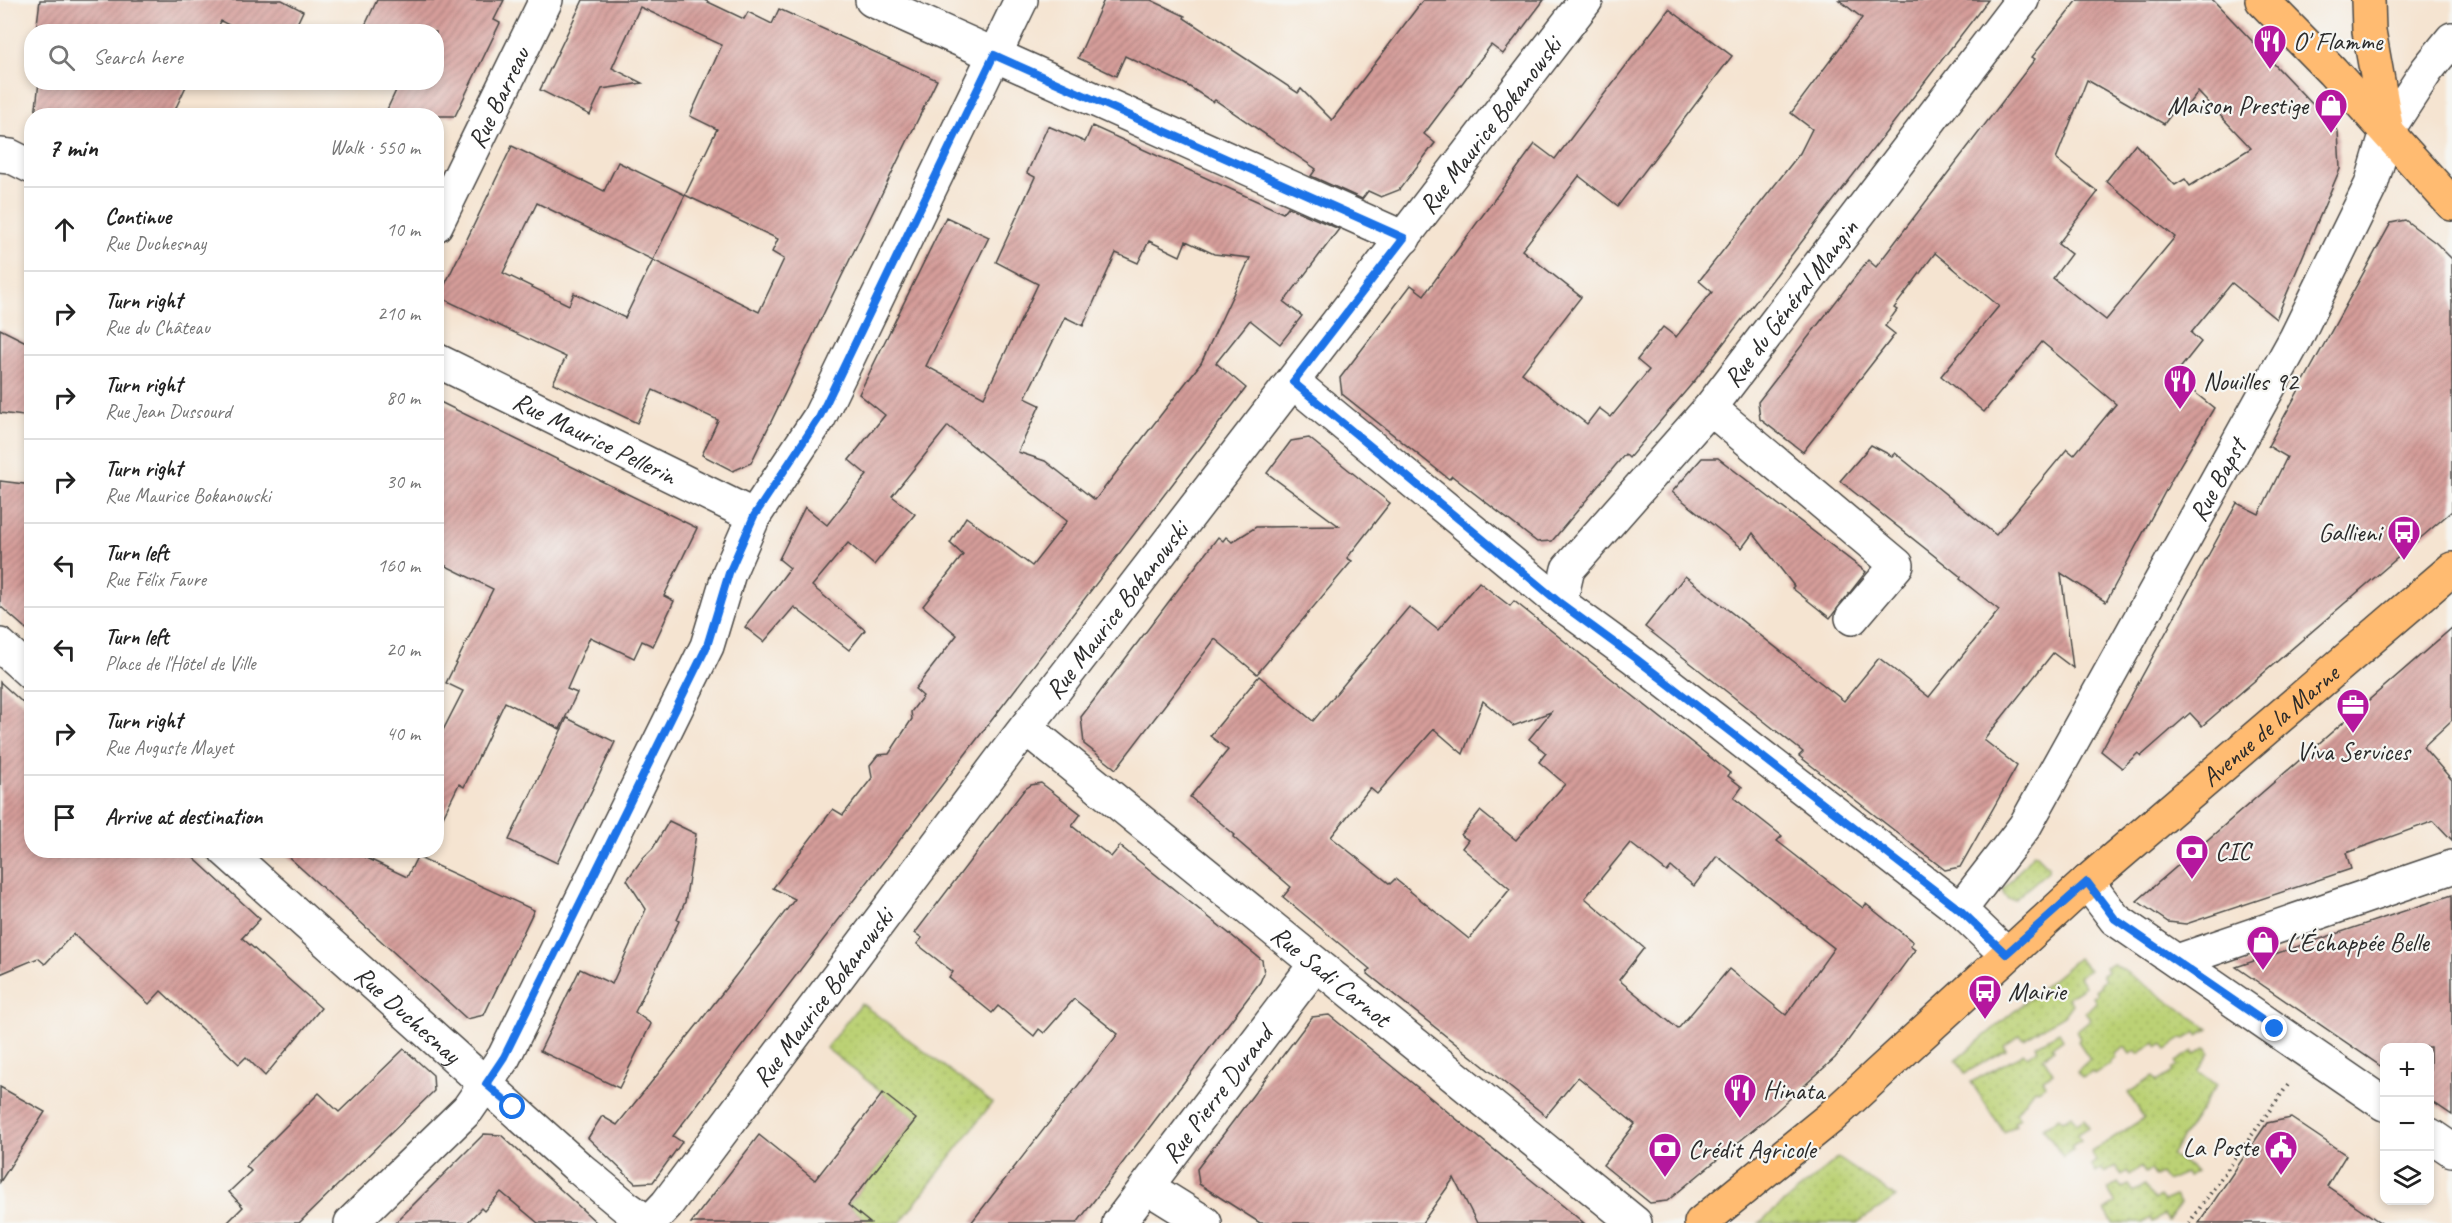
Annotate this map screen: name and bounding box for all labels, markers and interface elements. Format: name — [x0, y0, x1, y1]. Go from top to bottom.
restaurant icon: O' Flamme — [2252, 23, 2288, 70]
search box — [24, 24, 444, 90]
place label: O' Flamme — [2293, 25, 2384, 58]
street label: Rue Maurice Bokanowski — [1411, 27, 1570, 220]
street label: Rue Barreau — [460, 40, 538, 154]
icon: search — [45, 41, 78, 74]
text: Search here — [93, 43, 183, 71]
shop icon: Maison Prestige — [2313, 87, 2349, 134]
place label: Maison Prestige — [2167, 89, 2310, 122]
text: 7 min — [48, 131, 98, 164]
text: Walk · 550 m — [330, 135, 420, 160]
text: Continue — [105, 203, 171, 231]
street label: Rue du Général Mangin — [1716, 212, 1865, 393]
icon: ahead — [48, 213, 81, 246]
text: 10 m — [386, 217, 420, 242]
text: Rue Duchesnay — [105, 231, 206, 256]
text: Turn right — [105, 287, 182, 315]
icon: right — [48, 297, 81, 330]
text: 210 m — [377, 301, 420, 326]
text: Rue du Château — [105, 315, 210, 340]
restaurant icon: Nouilles 92 — [2162, 363, 2198, 410]
place label: Nouilles 92 — [2203, 365, 2300, 398]
text: Turn right — [105, 371, 182, 399]
icon: right — [48, 381, 81, 414]
street label: Rue Maurice Pellerin — [508, 384, 683, 493]
text: 80 m — [386, 385, 420, 410]
text: Rue Jean Dussourd — [105, 399, 231, 424]
street label: Rue Bapst — [2181, 430, 2255, 527]
text: Turn right — [105, 455, 182, 483]
icon: right — [48, 465, 81, 498]
text: 30 m — [386, 469, 420, 494]
text: Rue Maurice Bokanowski — [105, 483, 270, 508]
street label: Rue Maurice Bokanowski — [1038, 512, 1197, 705]
bus stop icon: Gallieni — [2386, 514, 2422, 561]
place label: Gallieni — [2318, 516, 2384, 549]
text: Turn left — [105, 539, 169, 567]
icon: left — [48, 549, 81, 582]
text: 160 m — [377, 553, 420, 578]
text: Rue Félix Faure — [105, 567, 206, 592]
text: Turn left — [105, 623, 169, 651]
icon: left — [48, 633, 81, 666]
text: 20 m — [386, 637, 420, 662]
text: Place de l'Hôtel de Ville — [105, 651, 256, 676]
street label: Avenue de la Marne — [2194, 655, 2347, 794]
office icon: Viva Services — [2335, 687, 2371, 734]
text: Turn right — [105, 707, 182, 735]
icon: right — [48, 717, 81, 750]
text: 40 m — [386, 721, 420, 746]
text: Rue Auguste Mayet — [105, 735, 233, 760]
place label: Viva Services — [2296, 735, 2412, 768]
icon: arrive — [48, 801, 81, 834]
text: Arrive at destination — [105, 803, 262, 831]
bank icon: CIC — [2174, 833, 2210, 880]
place label: CIC — [2215, 835, 2254, 868]
street label: Rue Maurice Bokanowski — [745, 899, 902, 1093]
street label: Rue Sadi Carnot — [1265, 918, 1399, 1036]
shop icon: L'Échappée Belle — [2245, 924, 2281, 971]
place label: L'Échappée Belle — [2286, 926, 2430, 959]
street label: Rue Duchesnay — [348, 958, 470, 1072]
bus stop icon: Mairie — [1967, 973, 2003, 1020]
place label: Mairie — [2008, 975, 2068, 1008]
route end — [2261, 1015, 2287, 1041]
street label: Rue Pierre Durand — [1154, 1016, 1282, 1169]
map controls — [2380, 1043, 2434, 1205]
button: + — [2380, 1043, 2434, 1097]
restaurant icon: Hinata — [1722, 1072, 1758, 1119]
place label: Hinata — [1763, 1074, 1826, 1107]
route start — [499, 1093, 525, 1119]
button: − — [2380, 1097, 2434, 1151]
public building icon: La Poste — [2263, 1129, 2299, 1176]
bank icon: Crédit Agricole — [1647, 1131, 1683, 1178]
place label: La Poste — [2182, 1131, 2260, 1164]
place label: Crédit Agricole — [1688, 1133, 1818, 1166]
button: layers — [2380, 1151, 2434, 1205]

